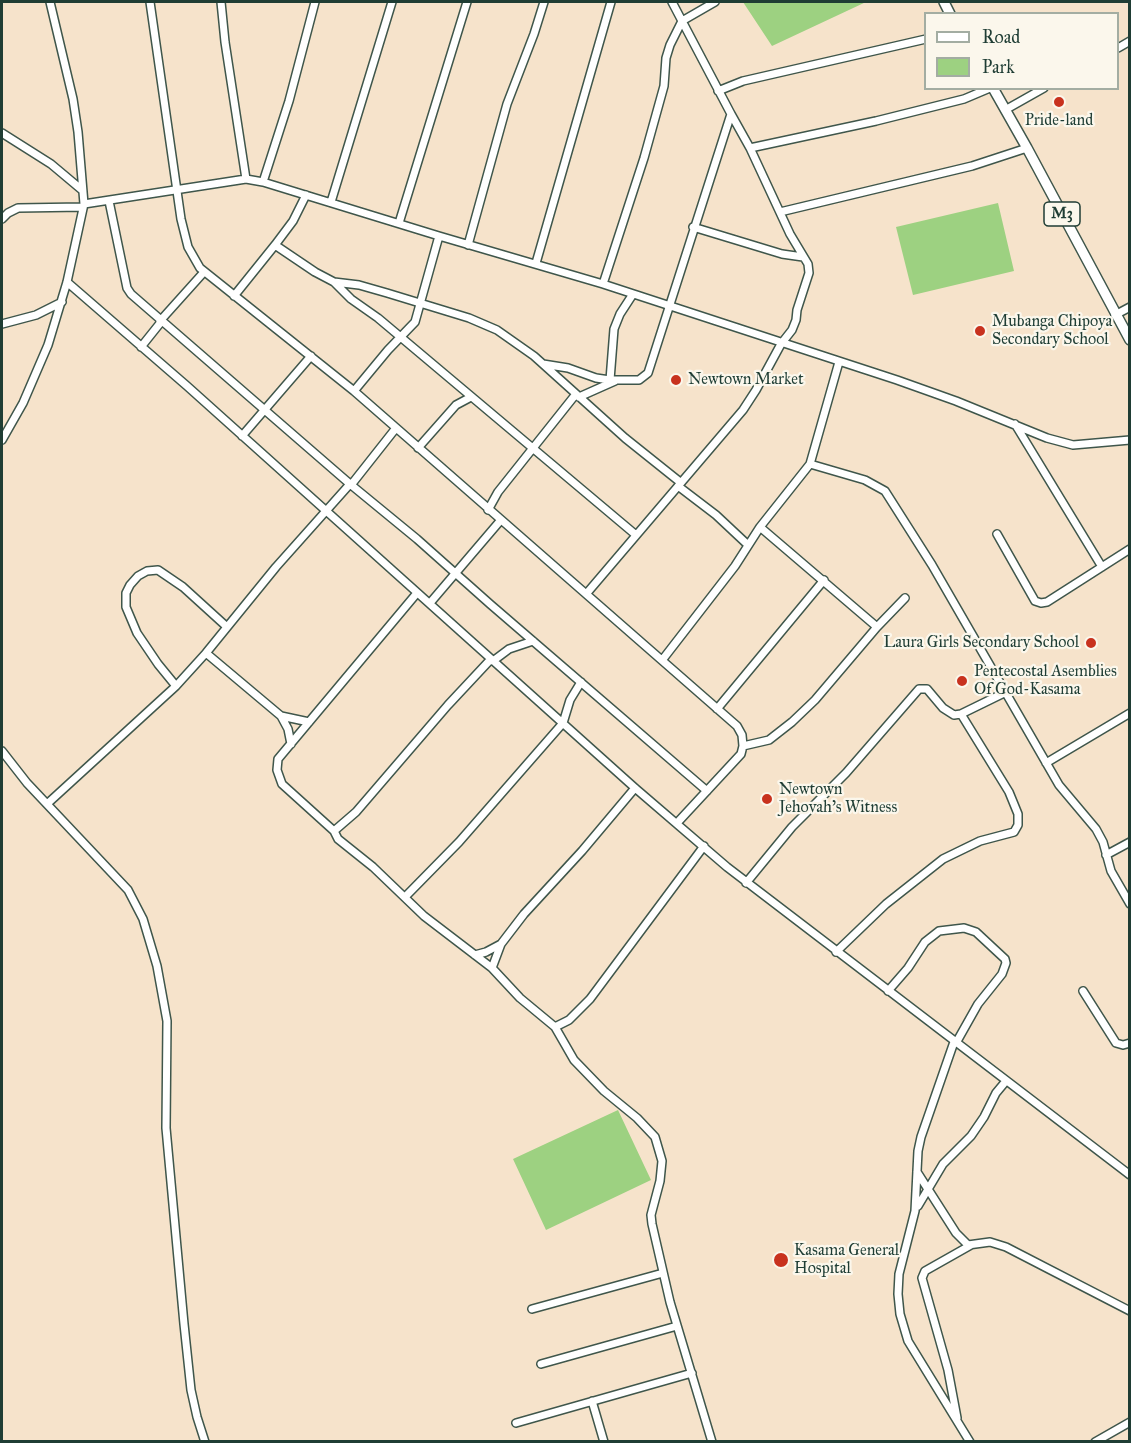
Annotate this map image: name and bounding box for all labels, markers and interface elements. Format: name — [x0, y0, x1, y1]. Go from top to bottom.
legend — [924, 12, 1119, 90]
text: Road — [982, 26, 1020, 48]
text: Park — [982, 56, 1015, 78]
marker: Pride-land — [1052, 95, 1066, 109]
place label: Pride-land — [1025, 111, 1093, 131]
road number: M3 — [1044, 202, 1080, 226]
place label: Mubanga Chipoya Secondary School — [992, 312, 1112, 350]
marker: Mubanga Chipoya Secondary School — [973, 324, 987, 338]
place label: Newtown Market — [688, 370, 804, 390]
marker: Newtown Market — [669, 373, 683, 387]
place label: Laura Girls Secondary School — [883, 633, 1079, 653]
marker: Laura Girls Secondary School — [1084, 636, 1098, 650]
place label: Pentecostal Asemblies Of God-Kasama — [974, 662, 1117, 700]
marker: Pentecostal Asemblies Of God-Kasama — [955, 674, 969, 688]
place label: Newtown Jehovah's Witness — [779, 780, 897, 818]
marker: Newtown Jehovah's Witness — [760, 792, 774, 806]
place label: Kasama General Hospital — [794, 1241, 899, 1279]
marker: Kasama General Hospital — [772, 1251, 790, 1269]

